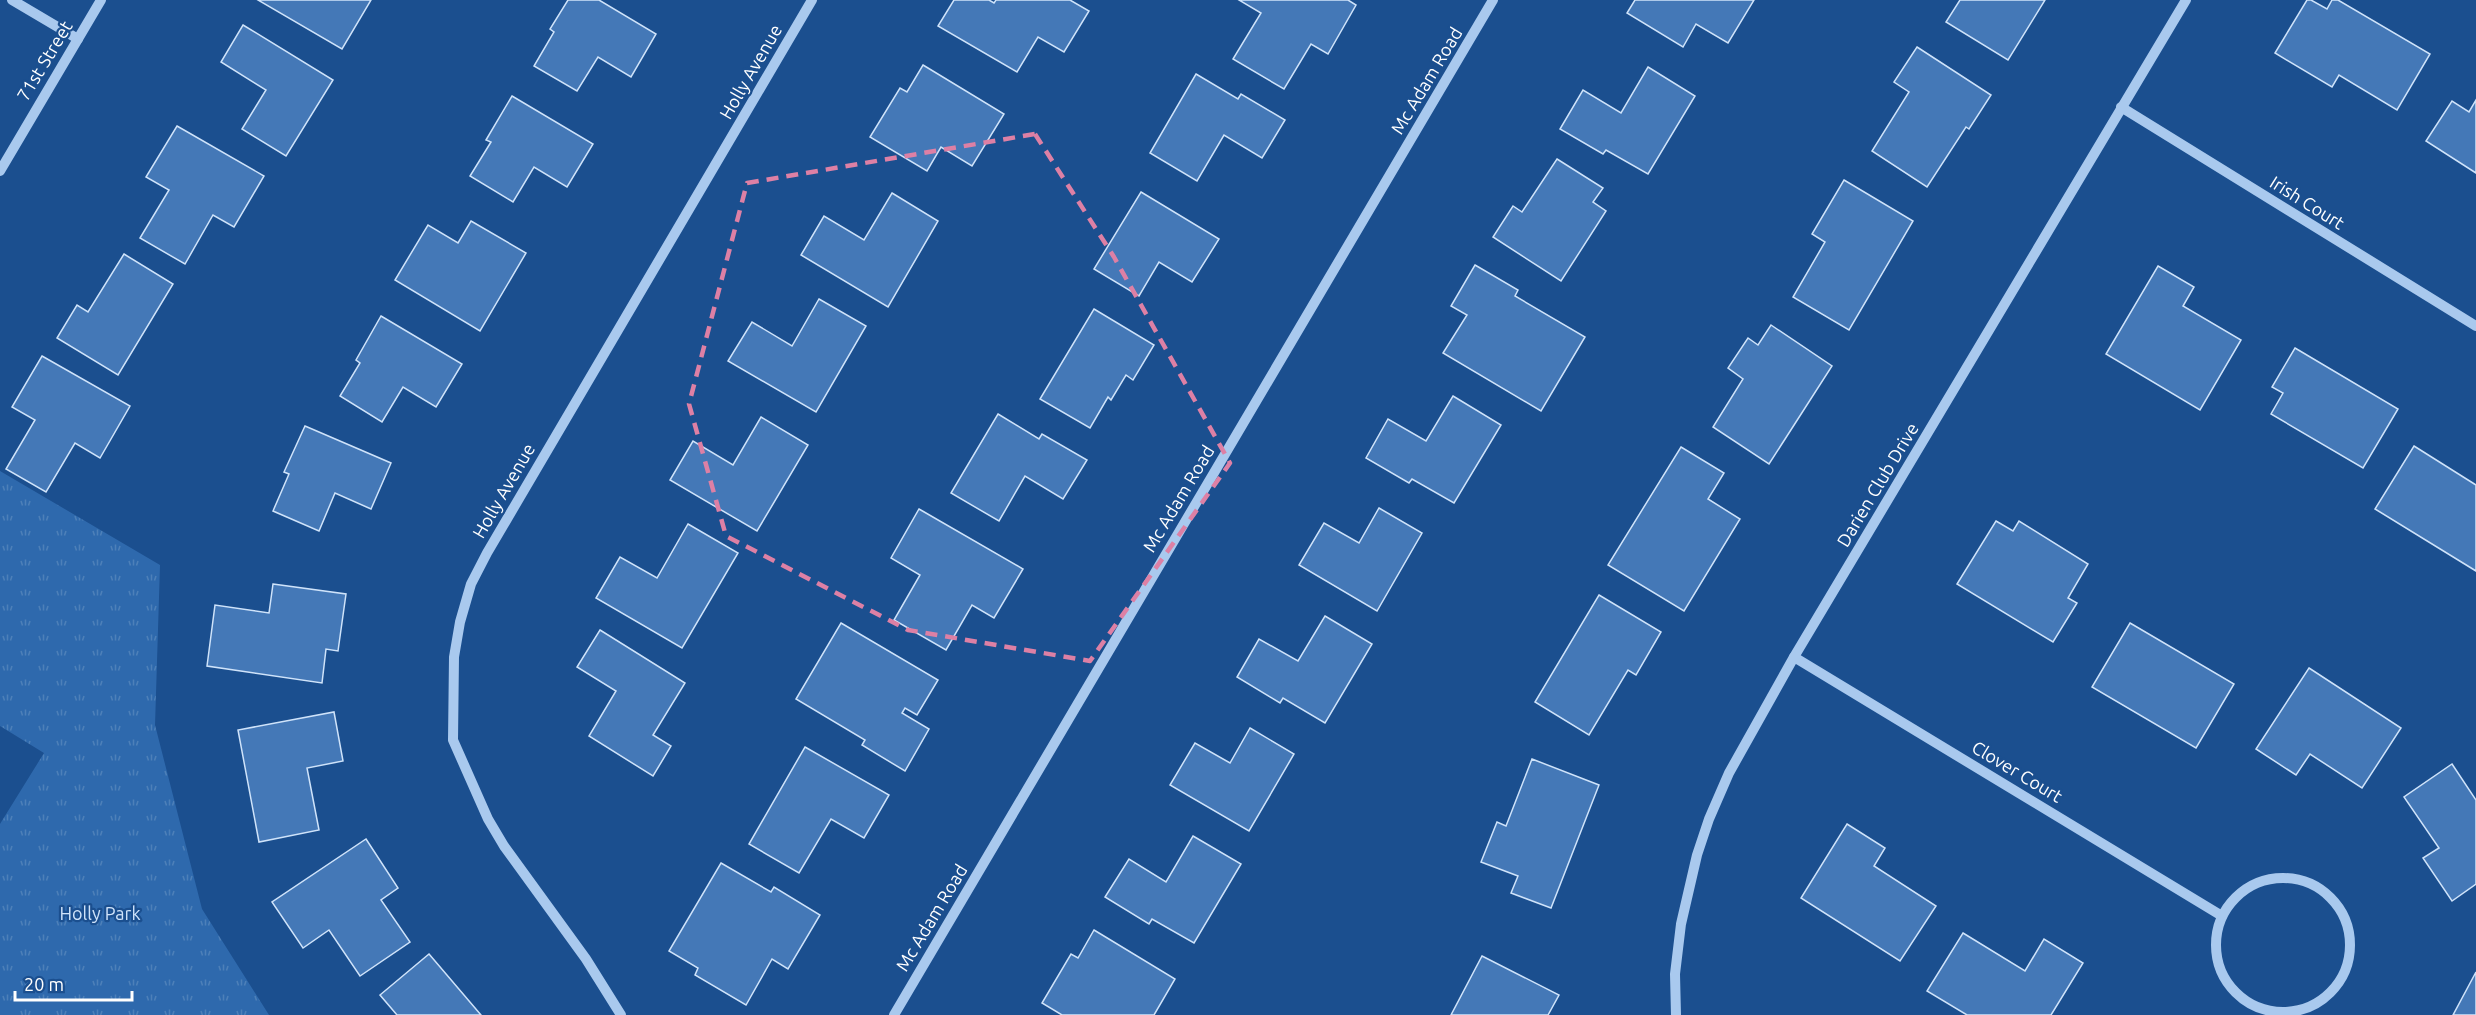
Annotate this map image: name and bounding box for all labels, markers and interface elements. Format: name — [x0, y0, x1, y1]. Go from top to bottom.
street label: 71st Street — [13, 17, 76, 104]
street label: Holly Avenue — [715, 21, 785, 122]
street label: Mc Adam Road — [1386, 24, 1466, 137]
street label: Irish Court — [2267, 171, 2348, 233]
street label: Darien Club Drive — [1832, 419, 1922, 550]
street label: Holly Avenue — [468, 440, 538, 541]
street label: Mc Adam Road — [1138, 442, 1218, 555]
street label: Clover Court — [1969, 736, 2066, 806]
street label: Mc Adam Road — [891, 861, 971, 974]
park label: Holly Park — [59, 903, 141, 923]
scale bar — [15, 964, 132, 1002]
text: 20 m — [24, 974, 64, 994]

